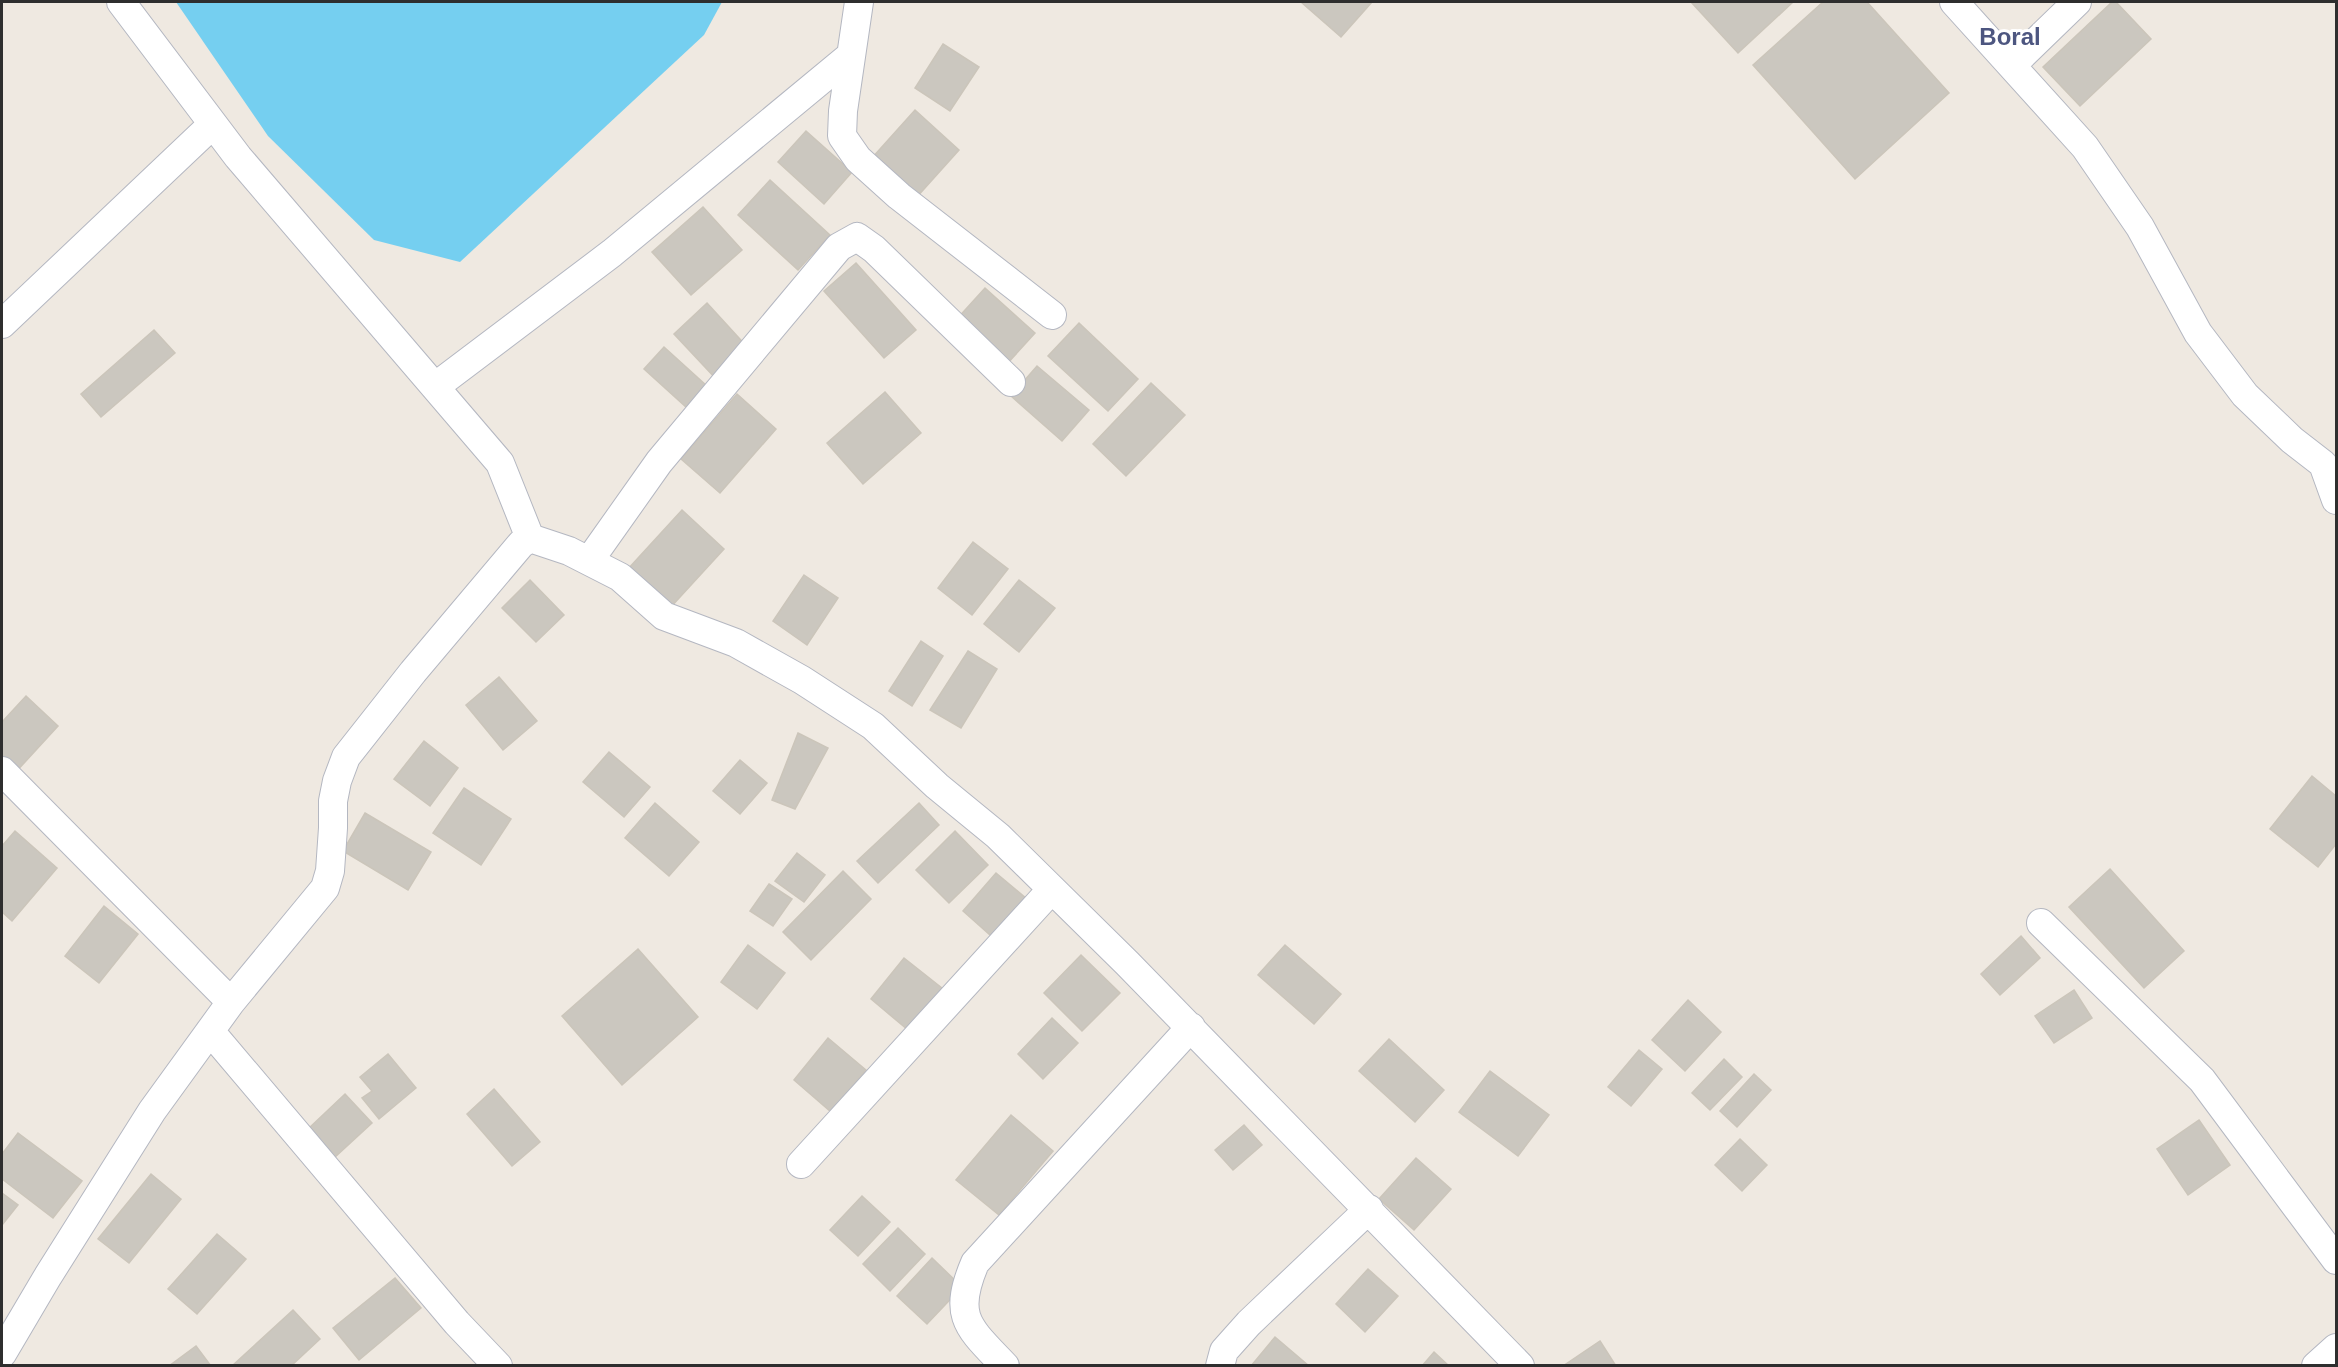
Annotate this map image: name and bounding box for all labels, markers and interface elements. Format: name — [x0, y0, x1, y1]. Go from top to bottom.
district label: Boral — [1979, 23, 2041, 50]

